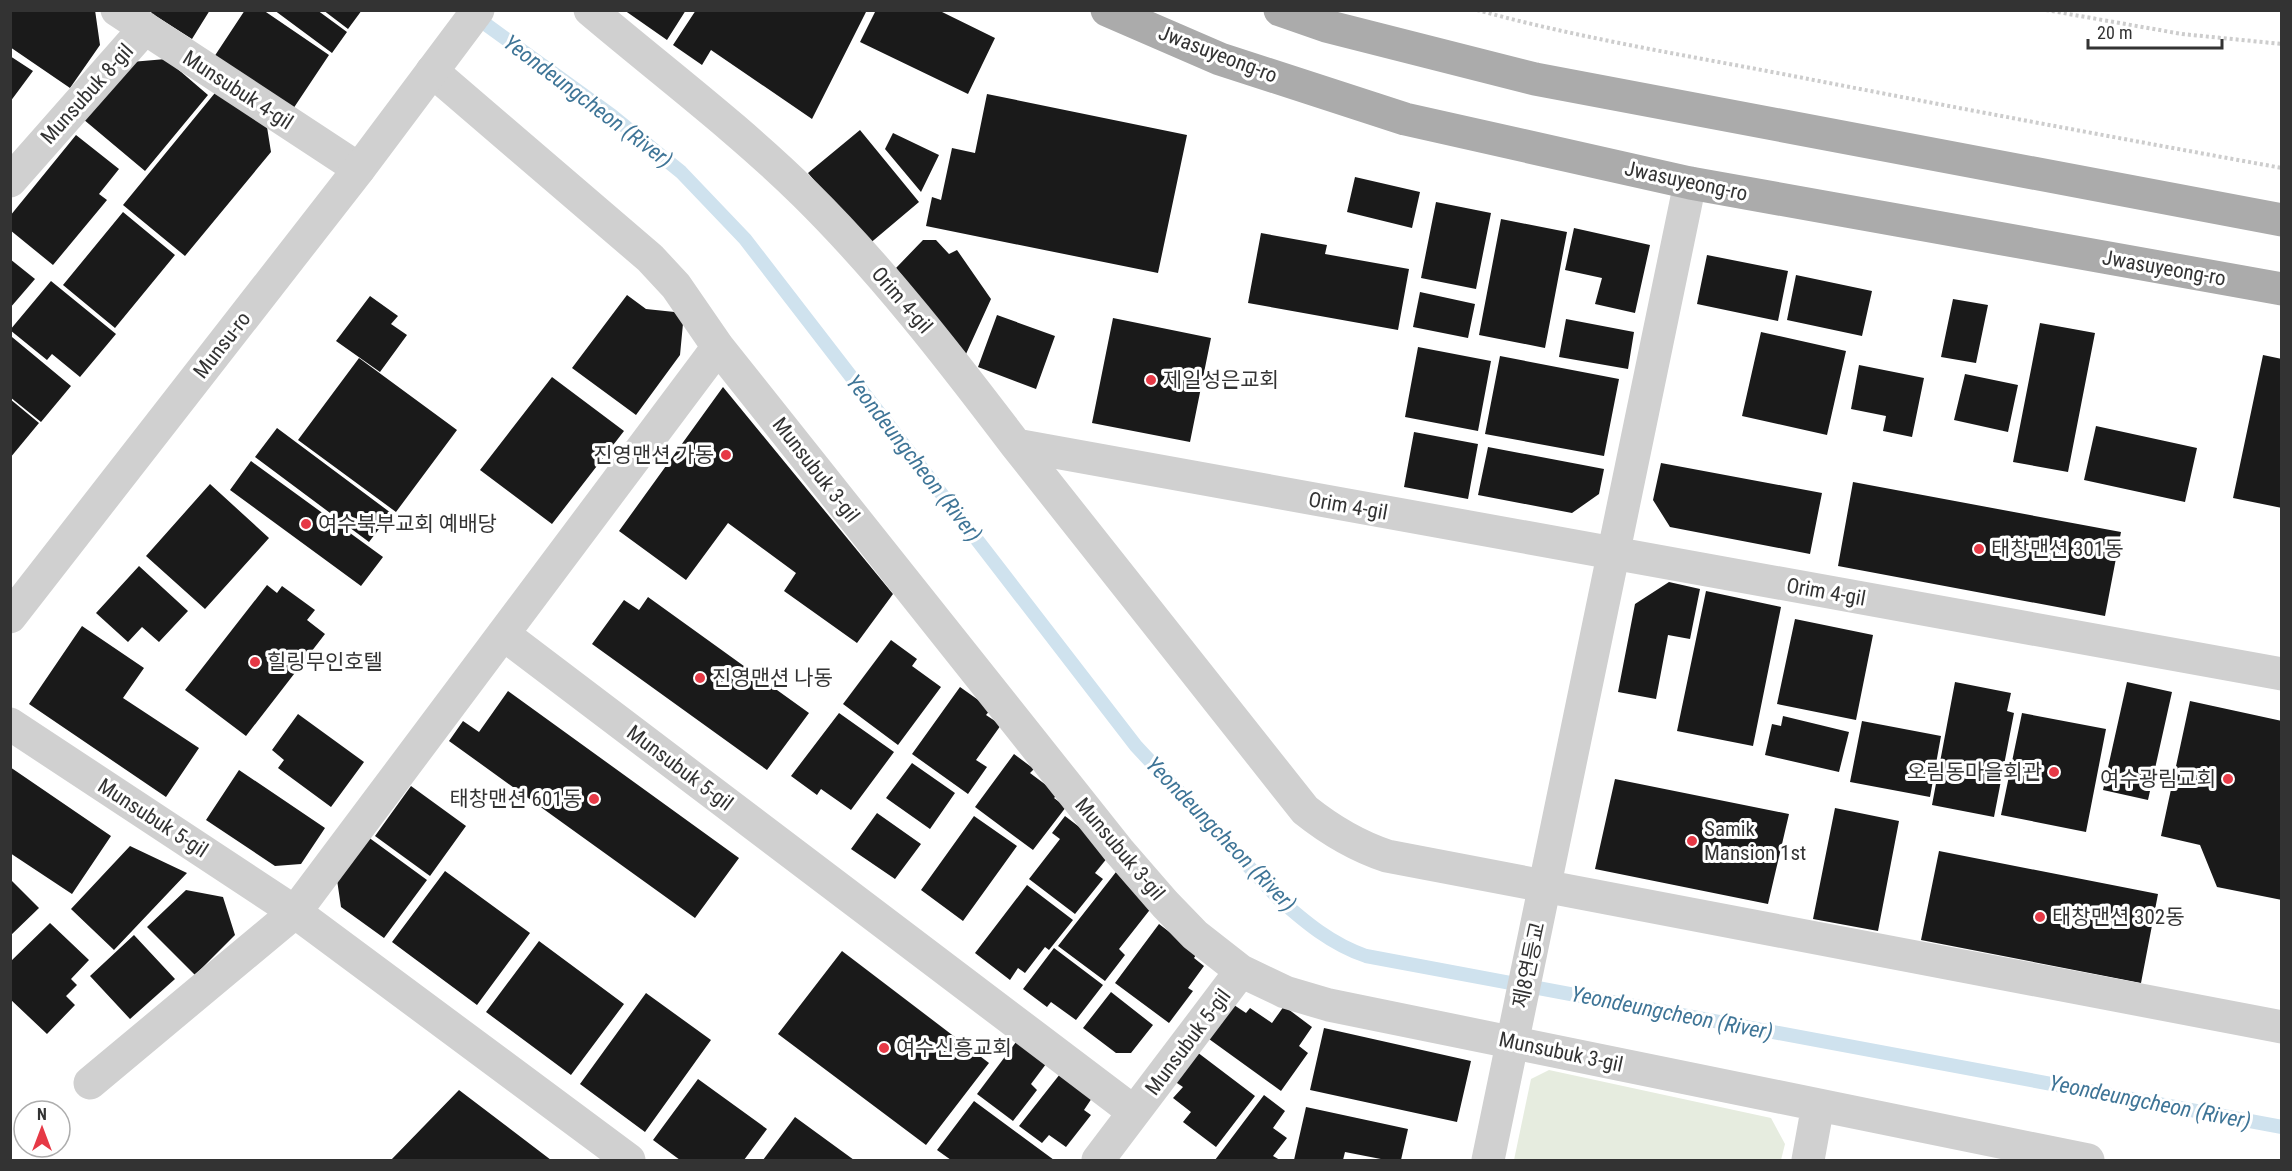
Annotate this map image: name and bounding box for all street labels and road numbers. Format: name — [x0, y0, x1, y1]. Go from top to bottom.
street label: Jwasuyeong-ro — [1155, 20, 1281, 88]
street label: Munsubuk 8-gil — [36, 39, 138, 149]
street label: Munsubuk 4-gil — [179, 46, 297, 134]
street label: Jwasuyeong-ro — [1622, 156, 1750, 206]
street label: Jwasuyeong-ro — [2100, 245, 2228, 291]
street label: Orim 4-gil — [867, 262, 937, 338]
street label: Munsu-ro — [189, 307, 255, 383]
street label: Munsubuk 3-gil — [768, 413, 864, 527]
street label: Orim 4-gil — [1307, 487, 1389, 525]
street label: Orim 4-gil — [1785, 573, 1867, 611]
street label: Munsubuk 5-gil — [622, 720, 738, 816]
street label: Munsubuk 5-gil — [94, 774, 212, 862]
street label: Munsubuk 3-gil — [1070, 793, 1170, 905]
street label: 제8연등교 — [1508, 920, 1550, 1010]
street label: Munsubuk 5-gil — [1140, 984, 1236, 1100]
street label: Munsubuk 3-gil — [1497, 1027, 1625, 1077]

